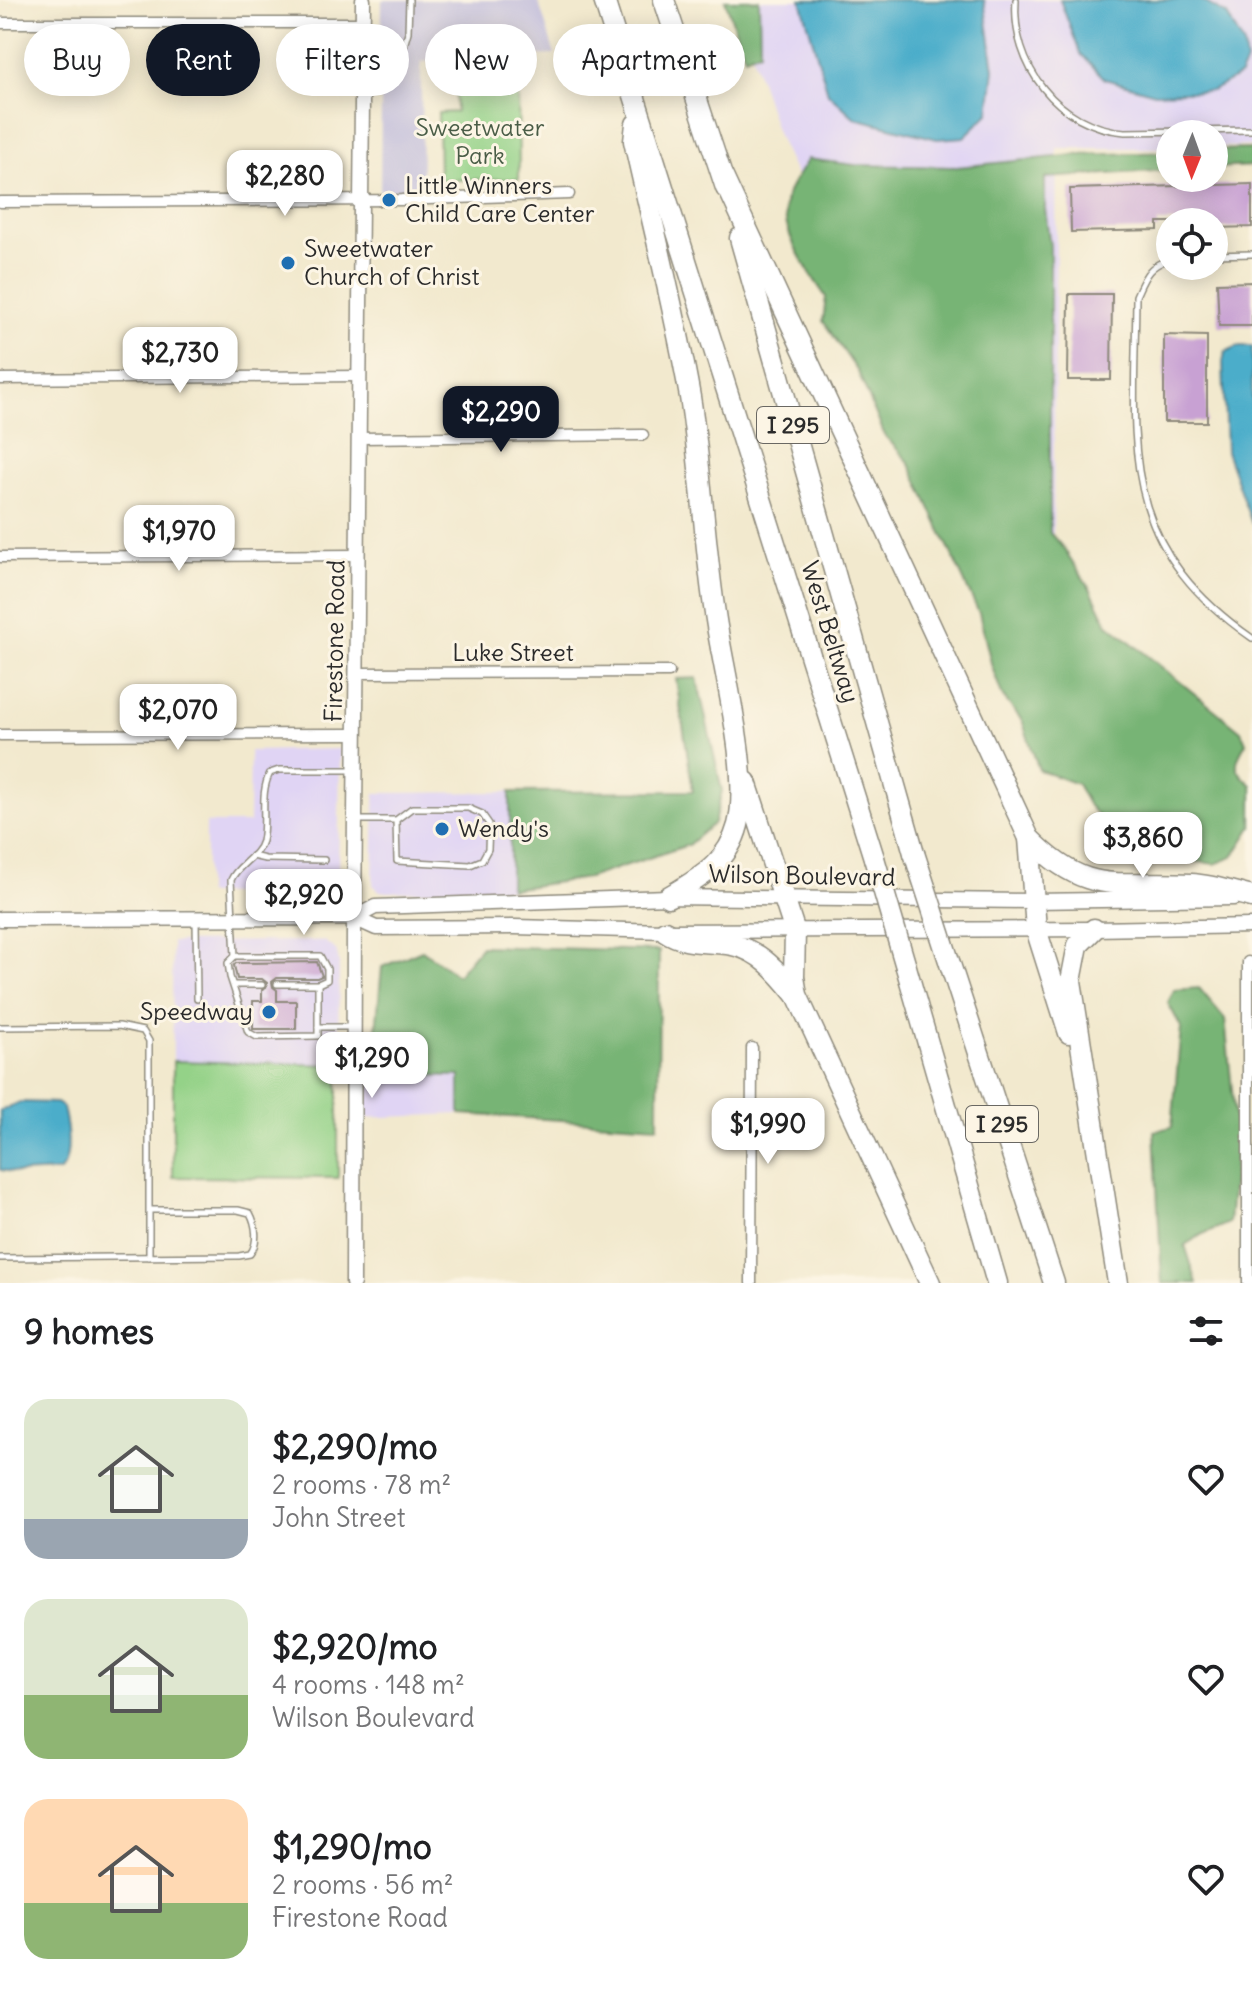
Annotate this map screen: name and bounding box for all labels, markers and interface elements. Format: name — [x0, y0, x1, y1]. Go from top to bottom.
chip: Buy — [24, 24, 130, 96]
chip: Rent — [146, 24, 260, 96]
chip: Filters — [276, 24, 409, 96]
chip: New — [425, 24, 537, 96]
chip: Apartment — [553, 24, 745, 96]
park label: Sweetwater Park — [415, 112, 545, 170]
north arrow — [1156, 120, 1228, 192]
map controls — [1156, 120, 1228, 280]
pin: $2,280 — [220, 150, 350, 218]
text: $2,280 — [245, 159, 325, 192]
place label: Little Winners Child Care Center — [405, 170, 595, 228]
marker: Little Winners Child Care Center — [380, 191, 398, 209]
button: locate — [1156, 208, 1228, 280]
place label: Sweetwater Church of Christ — [304, 233, 480, 291]
marker: Sweetwater Church of Christ — [279, 254, 297, 272]
pin: $2,730 — [115, 327, 245, 395]
text: $2,730 — [141, 336, 219, 369]
pin: $2,290 — [436, 386, 566, 454]
text: $2,290 — [461, 395, 541, 428]
road number: I 295 — [757, 407, 829, 443]
pin: $1,970 — [114, 505, 244, 573]
text: $1,970 — [142, 514, 216, 547]
street label: West Beltway — [795, 557, 867, 706]
street label: Firestone Road — [318, 560, 350, 722]
street label: Luke Street — [452, 637, 574, 667]
pin: $2,070 — [113, 684, 243, 752]
text: $2,070 — [138, 693, 218, 726]
pin: $3,860 — [1078, 812, 1208, 880]
place label: Wendy's — [458, 813, 549, 843]
marker: Wendy's — [433, 820, 451, 838]
text: $3,860 — [1102, 821, 1184, 854]
street label: Wilson Boulevard — [708, 858, 896, 892]
pin: $2,920 — [239, 869, 369, 937]
text: $2,920 — [264, 878, 344, 911]
place label: Speedway — [140, 996, 253, 1026]
marker: Speedway — [260, 1003, 278, 1021]
pin: $1,290 — [307, 1032, 437, 1100]
text: $1,290 — [334, 1041, 410, 1074]
pin: $1,990 — [703, 1098, 833, 1166]
road number: I 295 — [966, 1106, 1038, 1142]
text: $1,990 — [730, 1107, 806, 1140]
icon: filters — [1184, 1309, 1228, 1353]
text: 9 homes — [24, 1310, 154, 1353]
text: $2,290/mo — [272, 1425, 438, 1468]
icon: home — [88, 1431, 184, 1527]
icon: heart — [1184, 1457, 1228, 1501]
text: 2 rooms · 78 m² — [272, 1468, 451, 1501]
text: John Street — [272, 1501, 405, 1534]
text: $2,920/mo — [272, 1625, 438, 1668]
icon: home — [88, 1631, 184, 1727]
icon: heart — [1184, 1657, 1228, 1701]
text: 4 rooms · 148 m² — [272, 1668, 465, 1701]
text: Wilson Boulevard — [272, 1701, 475, 1734]
text: $1,290/mo — [272, 1825, 432, 1868]
icon: home — [88, 1831, 184, 1927]
icon: heart — [1184, 1857, 1228, 1901]
text: 2 rooms · 56 m² — [272, 1868, 453, 1901]
text: Firestone Road — [272, 1901, 448, 1934]

